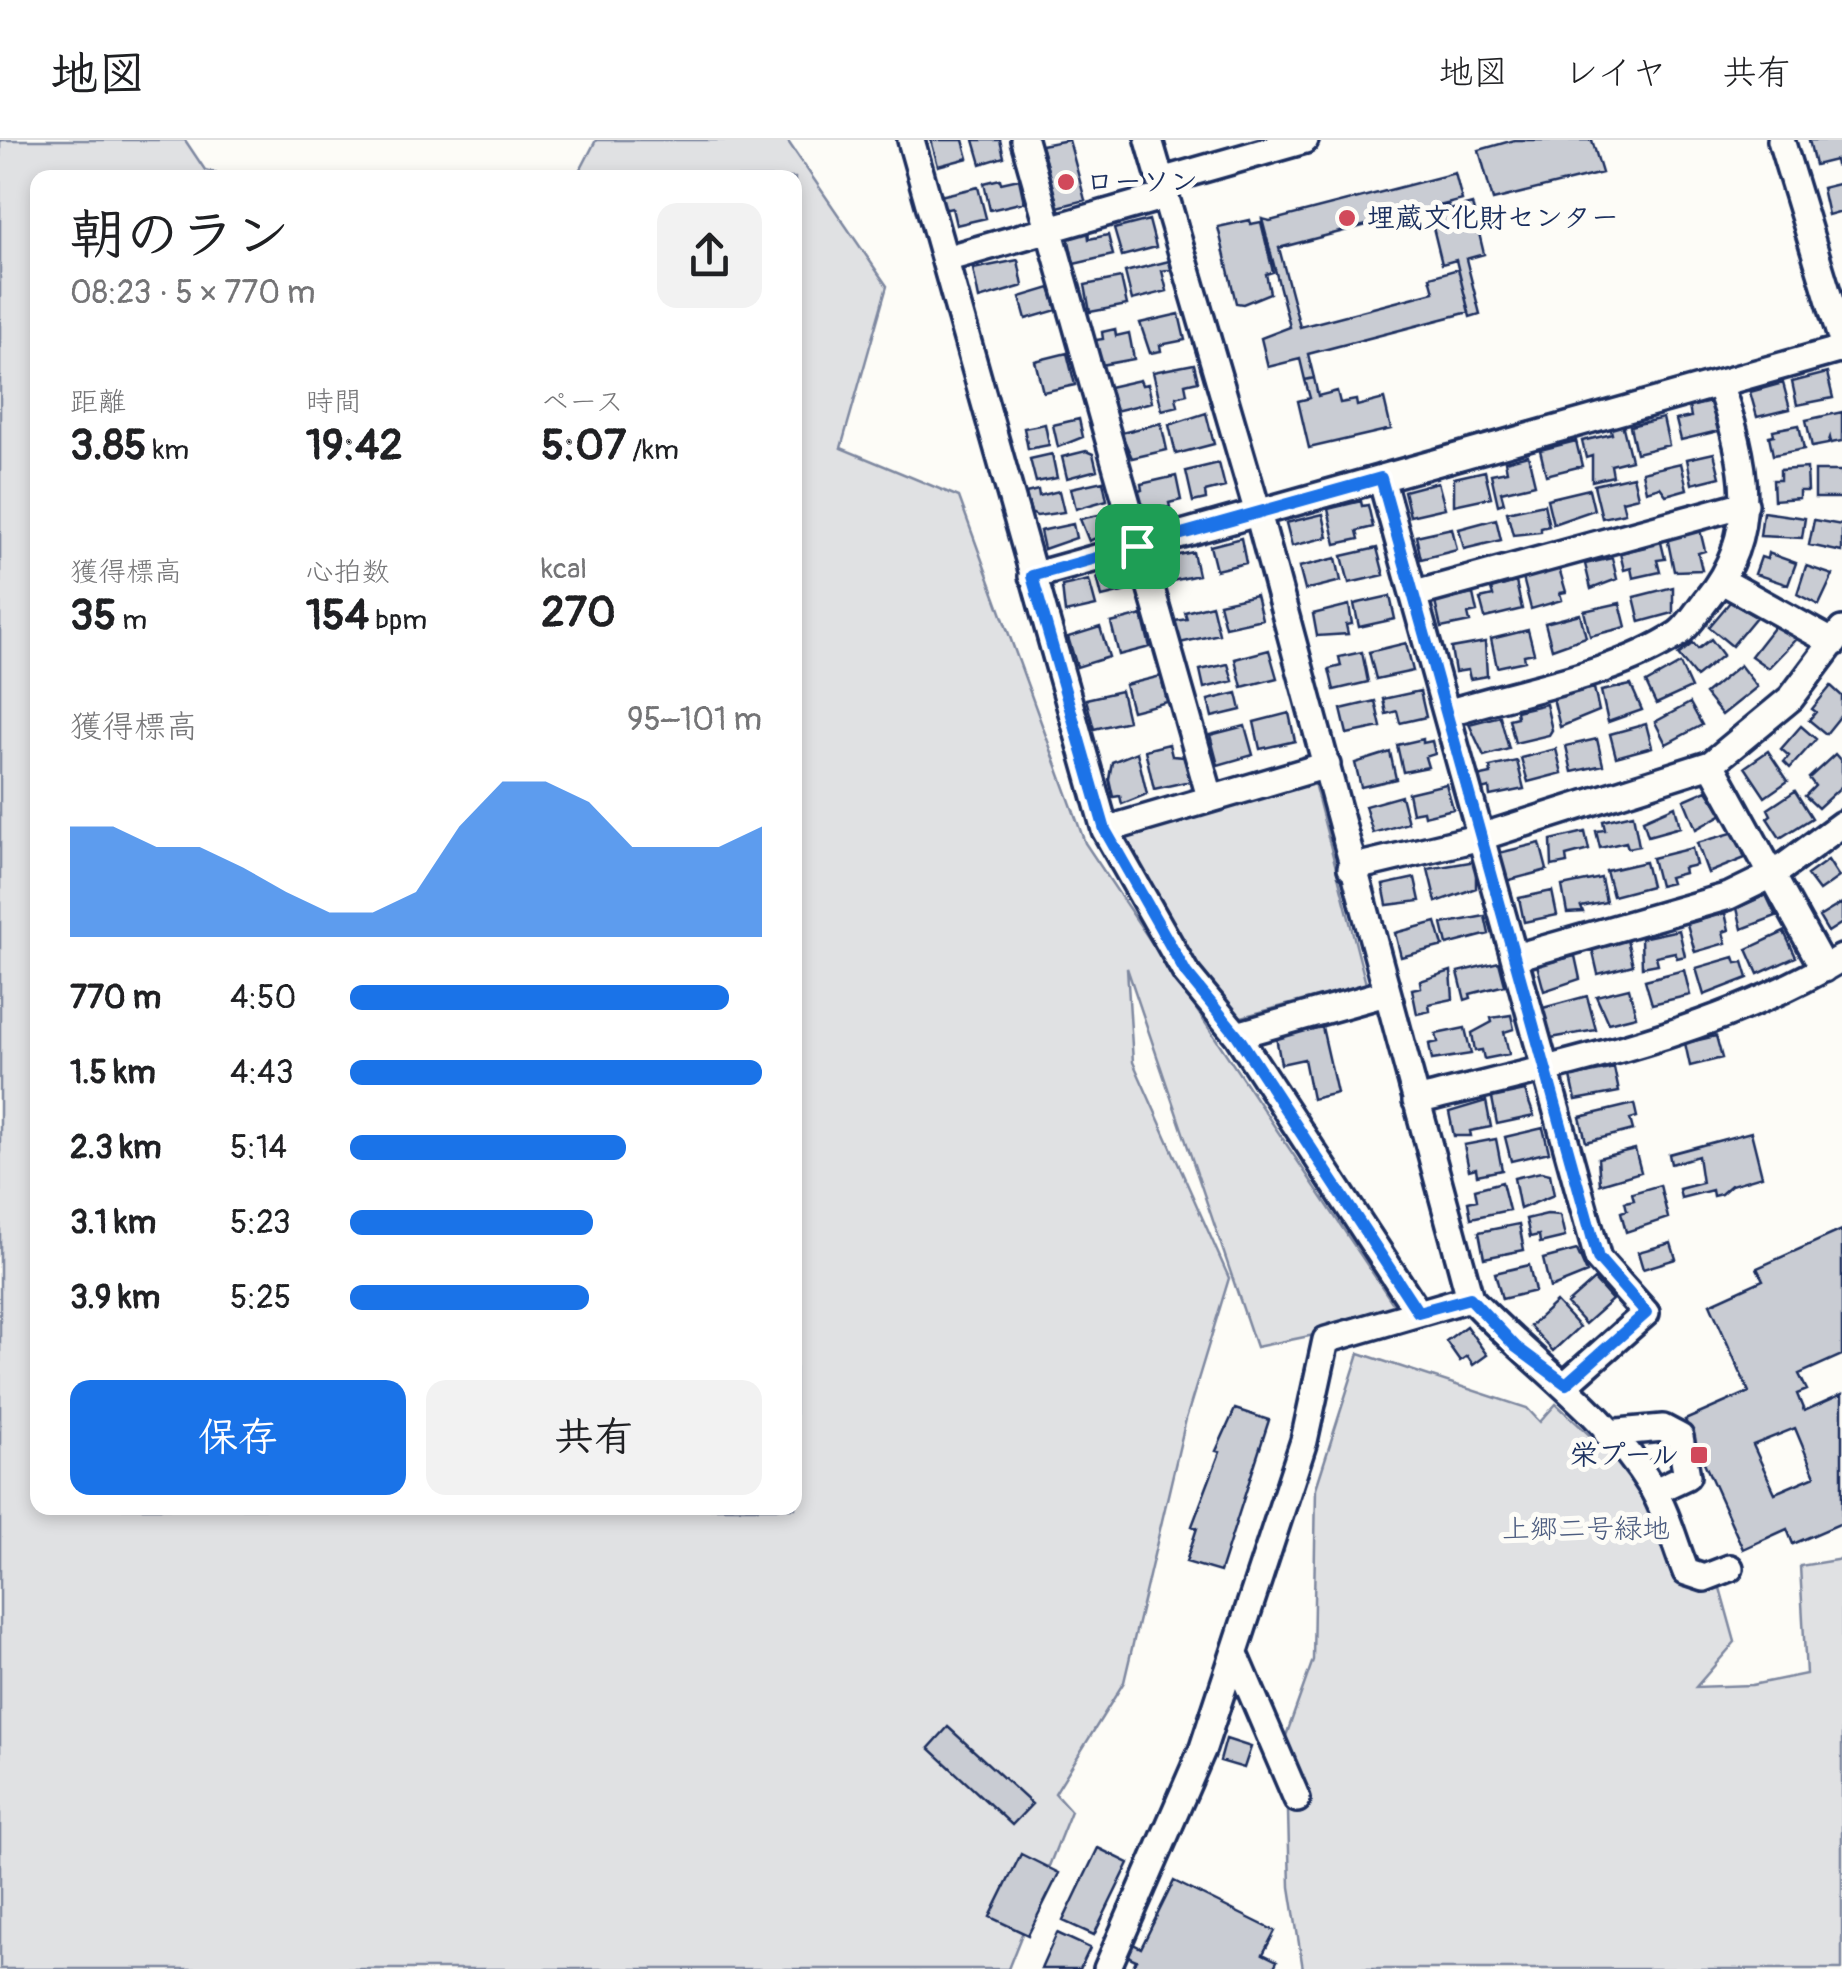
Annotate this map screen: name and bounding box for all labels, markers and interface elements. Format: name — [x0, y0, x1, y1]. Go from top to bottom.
text: 地図 — [50, 45, 146, 105]
text: 地図 — [1438, 51, 1508, 95]
text: レイヤ — [1563, 51, 1667, 95]
text: 共有 — [1722, 51, 1792, 95]
place label: ローソン — [1086, 165, 1198, 200]
marker: ローソン — [1055, 171, 1077, 193]
text: 朝のラン — [70, 201, 290, 270]
place label: 埋蔵文化財センター — [1367, 201, 1619, 236]
button: share — [657, 203, 762, 308]
marker: 埋蔵文化財センター — [1336, 207, 1358, 229]
text: 08:23 · 5 × 770 m — [70, 273, 315, 313]
text: 距離 — [70, 385, 126, 420]
text: 時間 — [306, 385, 362, 420]
text: ペース — [541, 385, 624, 420]
text: 3.85 — [70, 420, 147, 472]
text: 19:42 — [306, 420, 403, 472]
text: 5:07 — [541, 420, 626, 472]
text: km — [147, 433, 189, 468]
text: /km — [626, 433, 679, 468]
pin — [1095, 504, 1180, 589]
icon: arrive — [1110, 519, 1165, 574]
text: kcal — [541, 552, 587, 587]
text: 獲得標高 — [70, 555, 182, 590]
text: 心拍数 — [306, 555, 390, 590]
text: 270 — [541, 587, 616, 639]
text: 35 — [70, 590, 116, 642]
text: 154 — [306, 590, 369, 642]
text: m — [116, 603, 147, 638]
text: bpm — [369, 603, 427, 638]
text: 95–101 m — [627, 700, 762, 740]
text: 獲得標高 — [70, 707, 198, 747]
text: 770 m — [70, 978, 161, 1018]
text: 4:50 — [230, 978, 296, 1018]
text: 1.5 km — [70, 1053, 156, 1093]
text: 4:43 — [230, 1053, 294, 1093]
text: 2.3 km — [70, 1128, 161, 1168]
text: 5:14 — [230, 1128, 287, 1168]
text: 3.1 km — [70, 1203, 156, 1243]
text: 5:23 — [230, 1203, 291, 1243]
text: 3.9 km — [70, 1278, 160, 1318]
text: 5:25 — [230, 1278, 291, 1318]
button: 保存 — [70, 1380, 406, 1495]
button: 共有 — [426, 1380, 762, 1495]
place label: 栄プール — [1570, 1438, 1679, 1473]
marker: 栄プール — [1688, 1444, 1710, 1466]
park label: 上郷二号緑地 — [1502, 1512, 1670, 1547]

